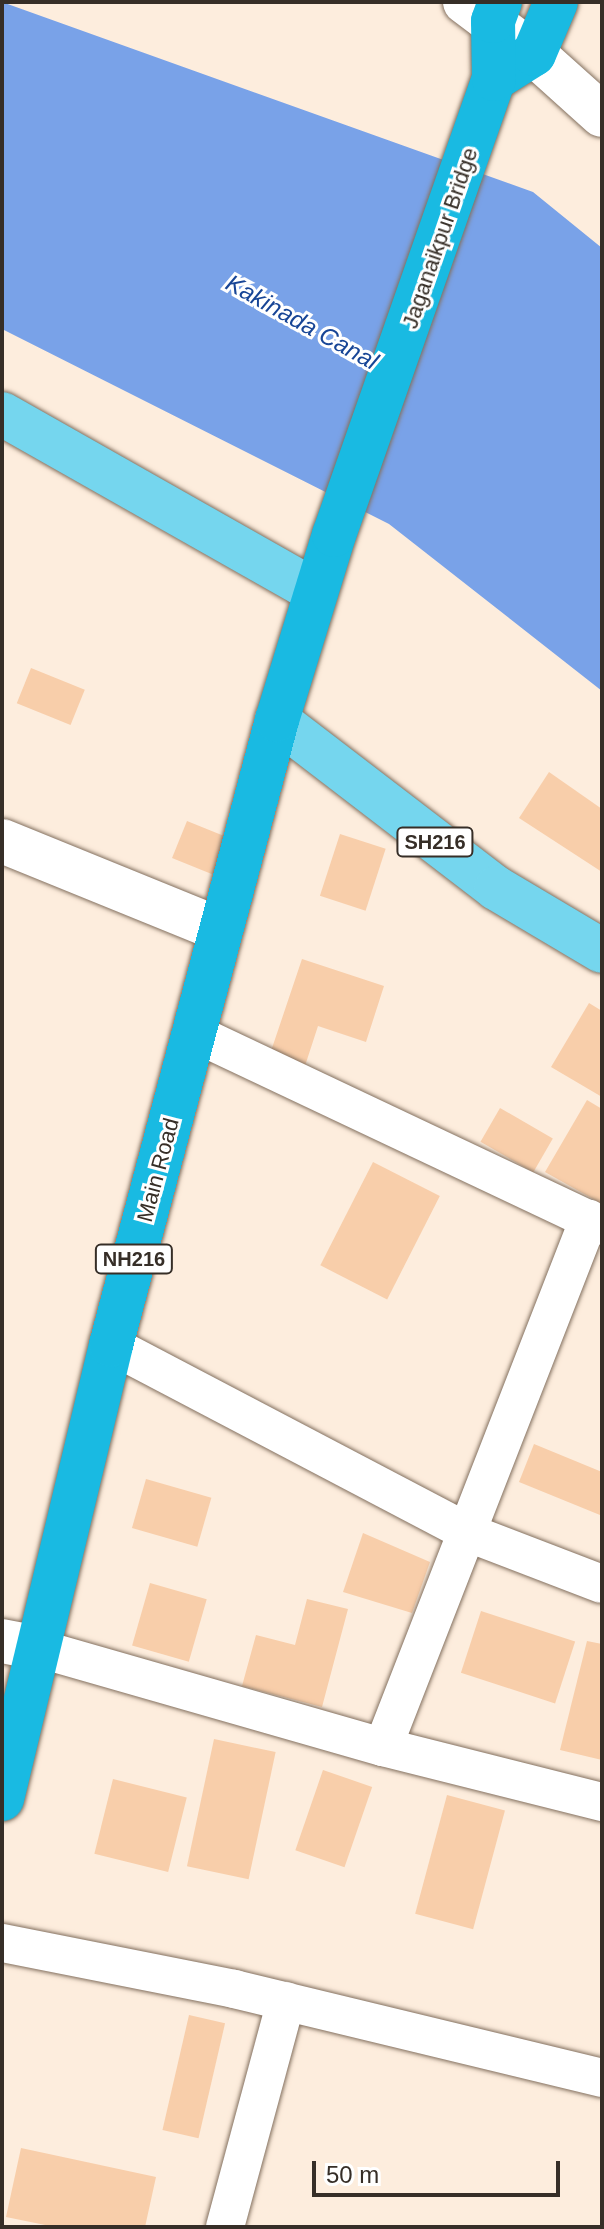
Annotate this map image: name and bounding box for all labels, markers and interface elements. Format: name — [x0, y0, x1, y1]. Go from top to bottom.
street label: Jaganaikpur Bridge — [397, 144, 483, 332]
water label: Kakinada Canal — [221, 268, 383, 376]
road number: SH216 — [395, 826, 475, 858]
street label: Main Road — [131, 1115, 185, 1225]
road number: NH216 — [94, 1243, 174, 1275]
scale bar — [316, 2145, 564, 2195]
text: 50 m — [326, 2161, 379, 2188]

